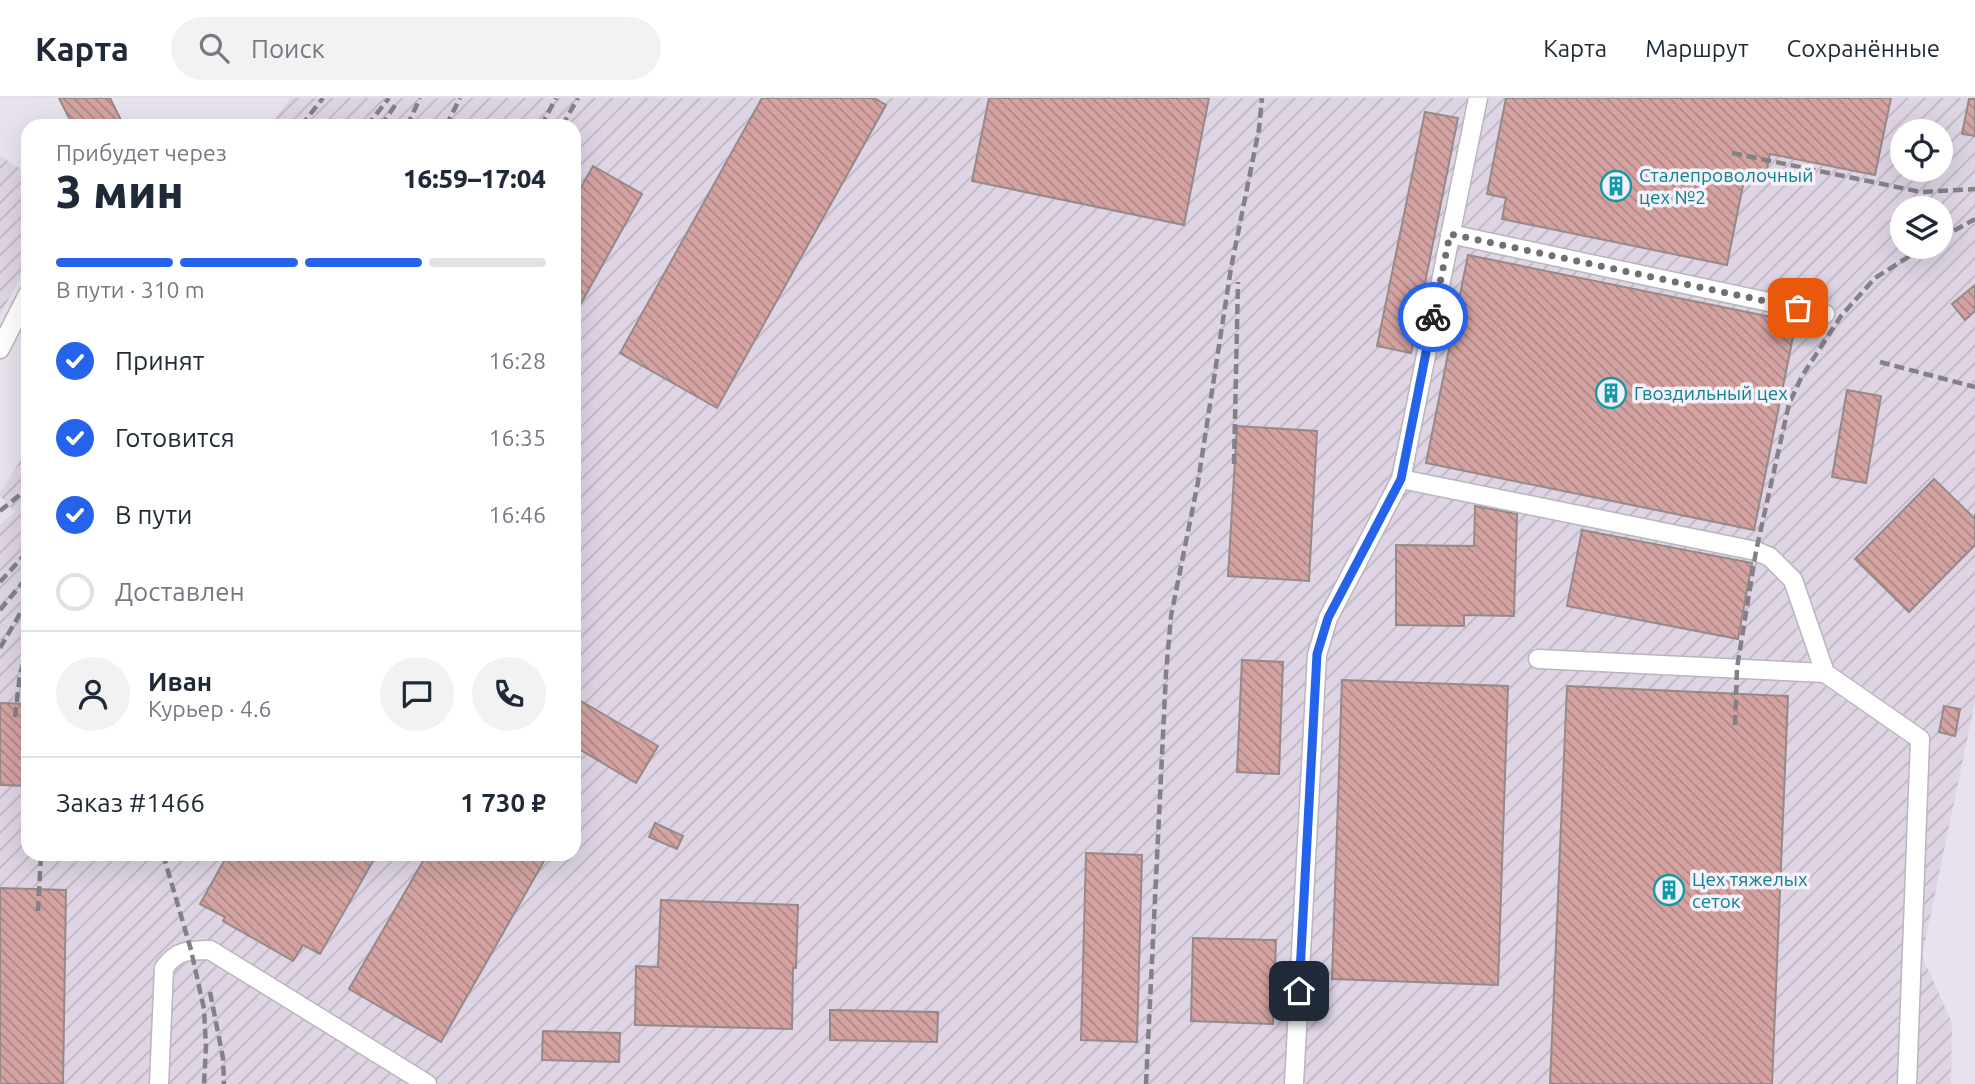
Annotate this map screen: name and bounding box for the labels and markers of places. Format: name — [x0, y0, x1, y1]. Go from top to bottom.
place label: Сталепроволочный цех №2 — [1639, 164, 1814, 208]
building icon: Сталепроволочный цех №2 — [1599, 169, 1633, 203]
pin — [1768, 278, 1828, 338]
building icon: Гвоздильный цех — [1594, 376, 1628, 410]
place label: Гвоздильный цех — [1634, 382, 1788, 404]
place label: Цех тяжелых сеток — [1692, 868, 1808, 912]
building icon: Цех тяжелых сеток — [1652, 873, 1686, 907]
pin — [1269, 961, 1329, 1021]

